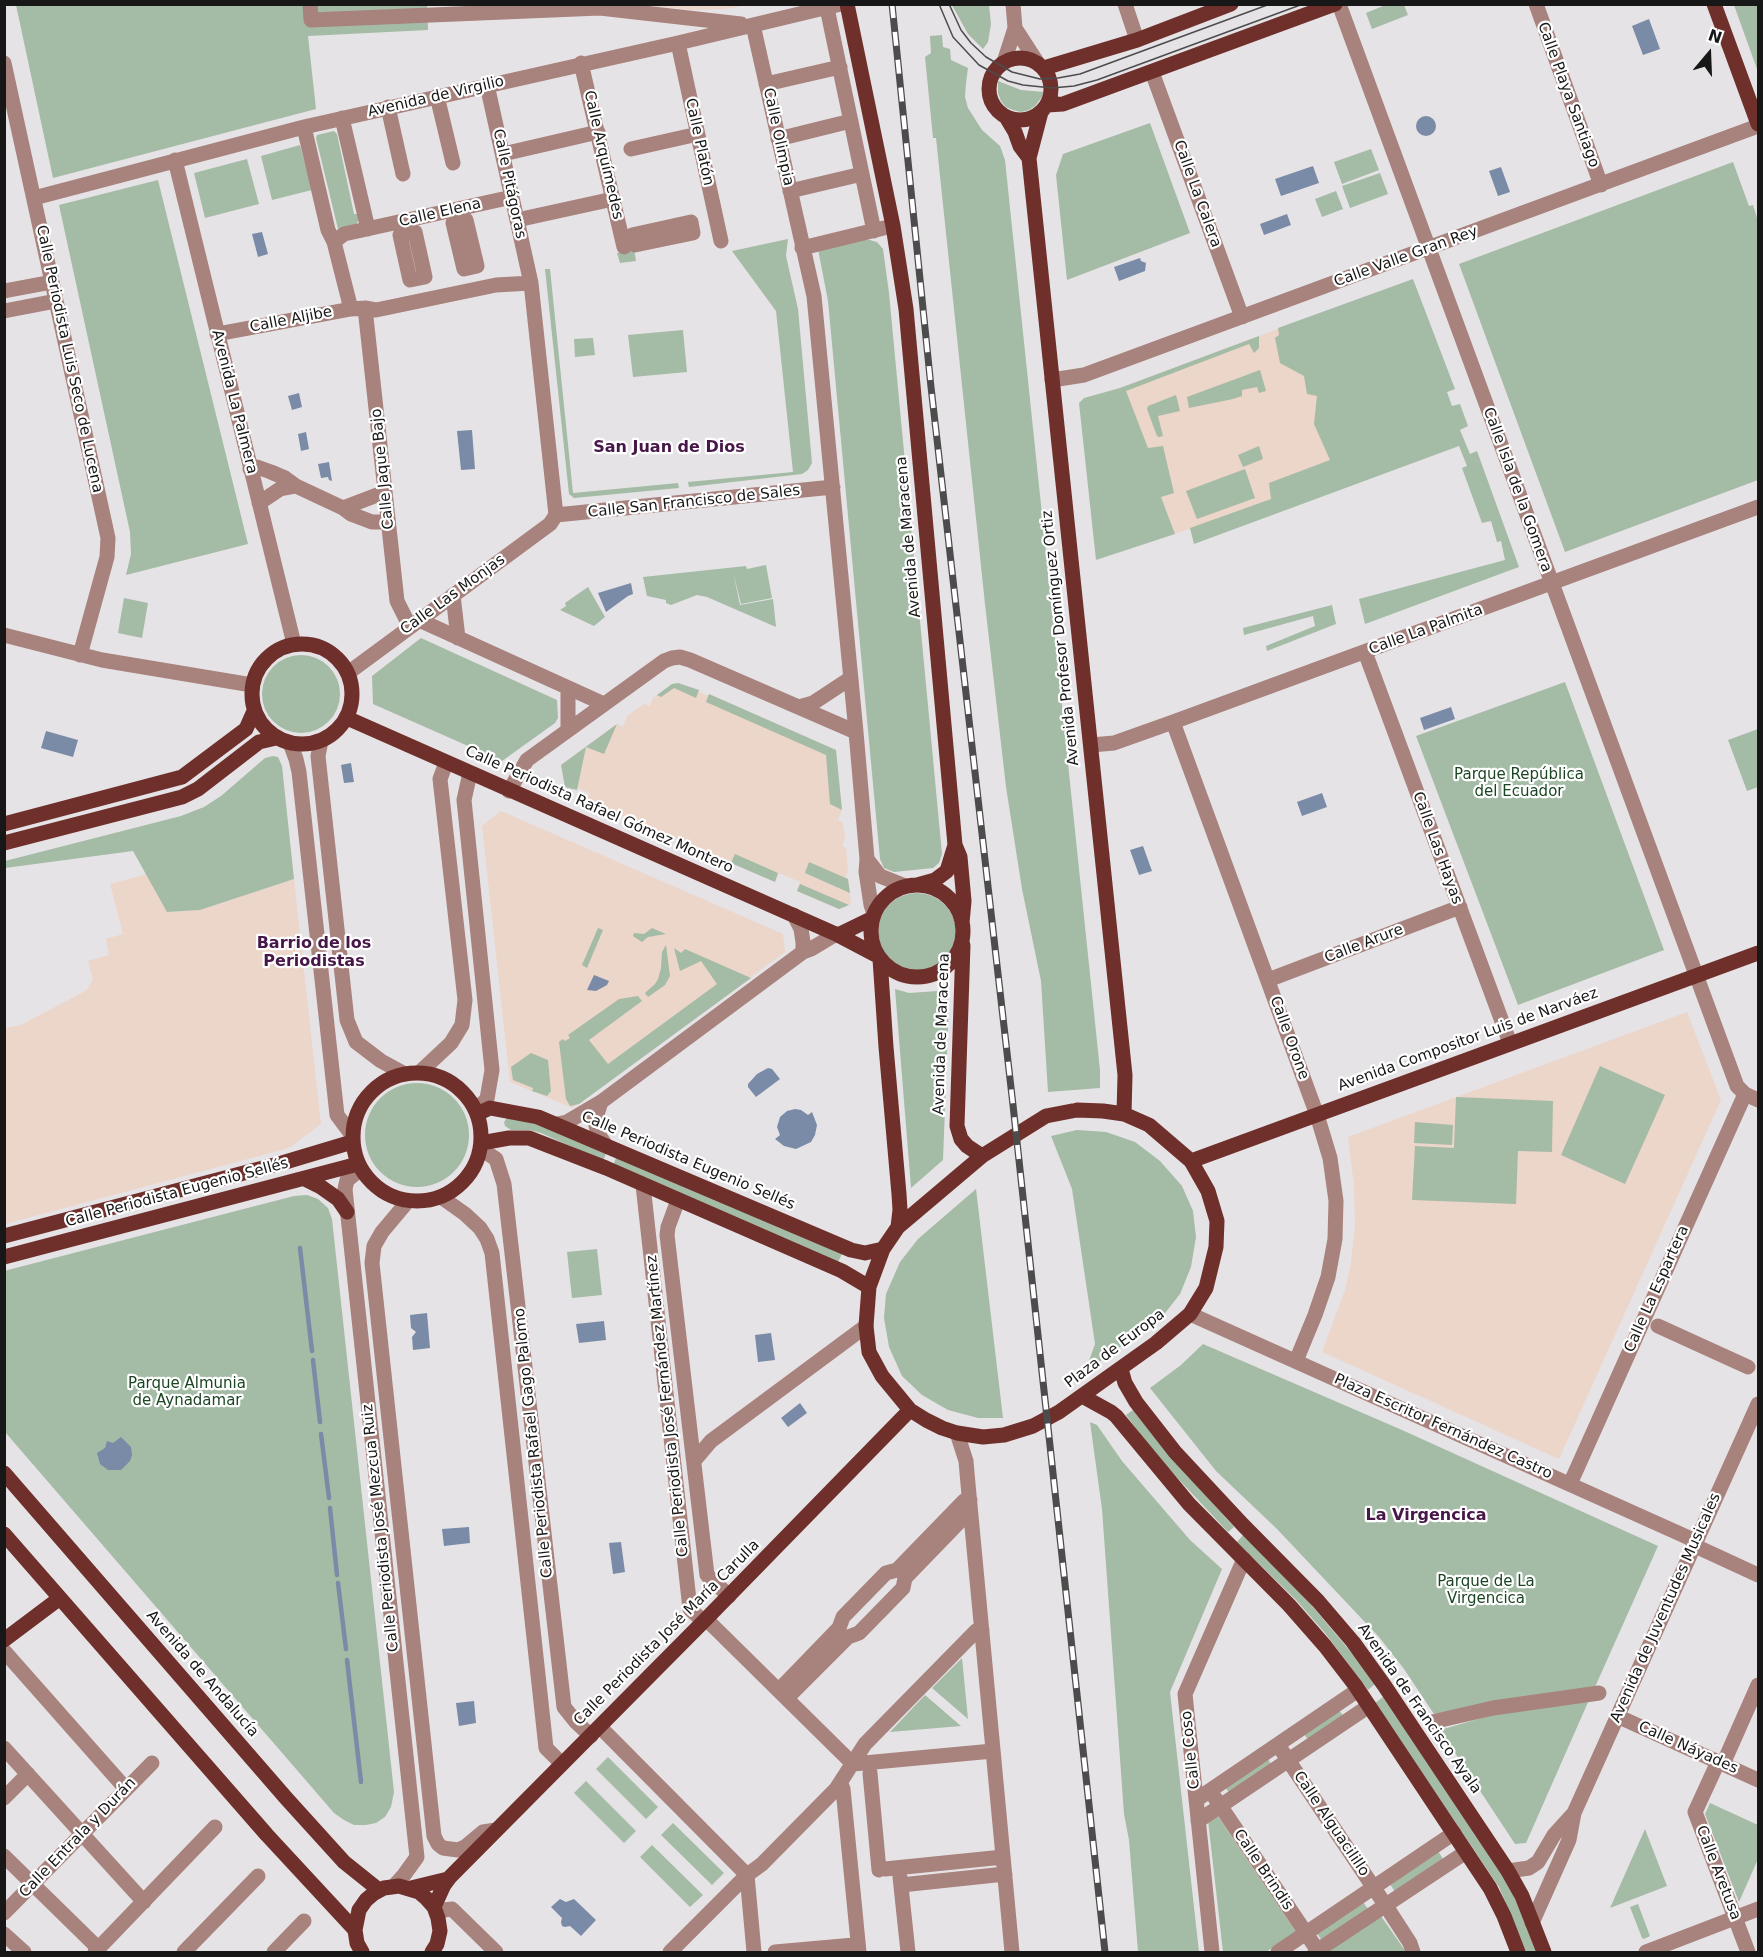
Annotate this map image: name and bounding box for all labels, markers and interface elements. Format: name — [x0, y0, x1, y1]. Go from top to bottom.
street label: Calle Playa Santiago — [1533, 20, 1603, 170]
north arrow — [1679, 24, 1739, 84]
text: N — [1706, 25, 1724, 48]
street label: Avenida de Virgilio — [366, 73, 506, 121]
street label: Calle Olimpia — [759, 86, 797, 188]
street label: Calle Arquímedes — [579, 89, 627, 221]
street label: Calle Platón — [681, 97, 717, 187]
street label: Calle Pitágoras — [489, 127, 529, 241]
street label: Calle La Calera — [1169, 138, 1225, 250]
street label: Calle Elena — [397, 195, 483, 231]
street label: Calle Valle Gran Rey — [1332, 223, 1480, 291]
street label: Calle Periodista Luis Seco de Lucena — [32, 224, 106, 494]
street label: Calle Aljibe — [248, 303, 334, 337]
street label: Avenida La Palmera — [207, 328, 261, 476]
street label: Calle Isla de la Gomera — [1479, 405, 1555, 575]
street label: Calle Jaque Bajo — [368, 408, 398, 530]
district label: San Juan de Dios — [593, 438, 745, 458]
street label: Avenida de Maracena — [893, 456, 925, 618]
street label: Calle San Francisco de Sales — [587, 482, 801, 522]
street label: Avenida Profesor Domínguez Ortiz — [1039, 509, 1083, 767]
street label: Calle Las Monjas — [397, 551, 509, 639]
street label: Calle La Palmita — [1367, 601, 1485, 659]
street label: Calle Periodista Rafael Gómez Montero — [462, 742, 736, 878]
park label: Parque República del Ecuador — [1454, 766, 1584, 801]
street label: Calle Las Hayas — [1408, 789, 1466, 907]
street label: Calle Arure — [1322, 921, 1406, 967]
district label: Barrio de los Periodistas — [257, 934, 371, 972]
street label: Avenida de Maracena — [930, 953, 954, 1115]
street label: Avenida Compositor Luis de Narváez — [1336, 984, 1600, 1096]
street label: Calle Orone — [1266, 994, 1312, 1082]
street label: Calle Periodista Eugenio Sellés — [579, 1108, 797, 1214]
street label: Calle Periodista Eugenio Sellés — [64, 1155, 290, 1231]
street label: Calle La Espartera — [1621, 1223, 1693, 1355]
street label: Calle Periodista José Fernández Martínez — [643, 1254, 693, 1558]
street label: Plaza de Europa — [1061, 1306, 1169, 1392]
street label: Calle Periodista Rafael Gago Palomo — [511, 1307, 557, 1579]
street label: Plaza Escritor Fernández Castro — [1331, 1371, 1555, 1483]
park label: Parque Almunia de Aynadamar — [128, 1375, 246, 1410]
street label: Calle Periodista José Mezcua Ruiz — [359, 1403, 403, 1653]
street label: Avenida de Juventudes Musicales — [1607, 1490, 1725, 1726]
district label: La Virgencica — [1366, 1506, 1486, 1526]
street label: Calle Periodista José María Carulla — [570, 1536, 764, 1730]
park label: Parque de La Virgencica — [1437, 1573, 1535, 1608]
street label: Avenida de Andalucía — [142, 1607, 262, 1741]
street label: Avenida de Francisco Ayala — [1353, 1620, 1485, 1798]
street label: Calle Coso — [1178, 1710, 1204, 1790]
street label: Calle Náyades — [1635, 1718, 1741, 1778]
street label: Calle Alguacilillo — [1289, 1768, 1373, 1880]
street label: Calle Entrala y Durán — [16, 1774, 140, 1902]
street label: Calle Aretusa — [1692, 1823, 1744, 1923]
street label: Calle Brindis — [1229, 1826, 1297, 1914]

